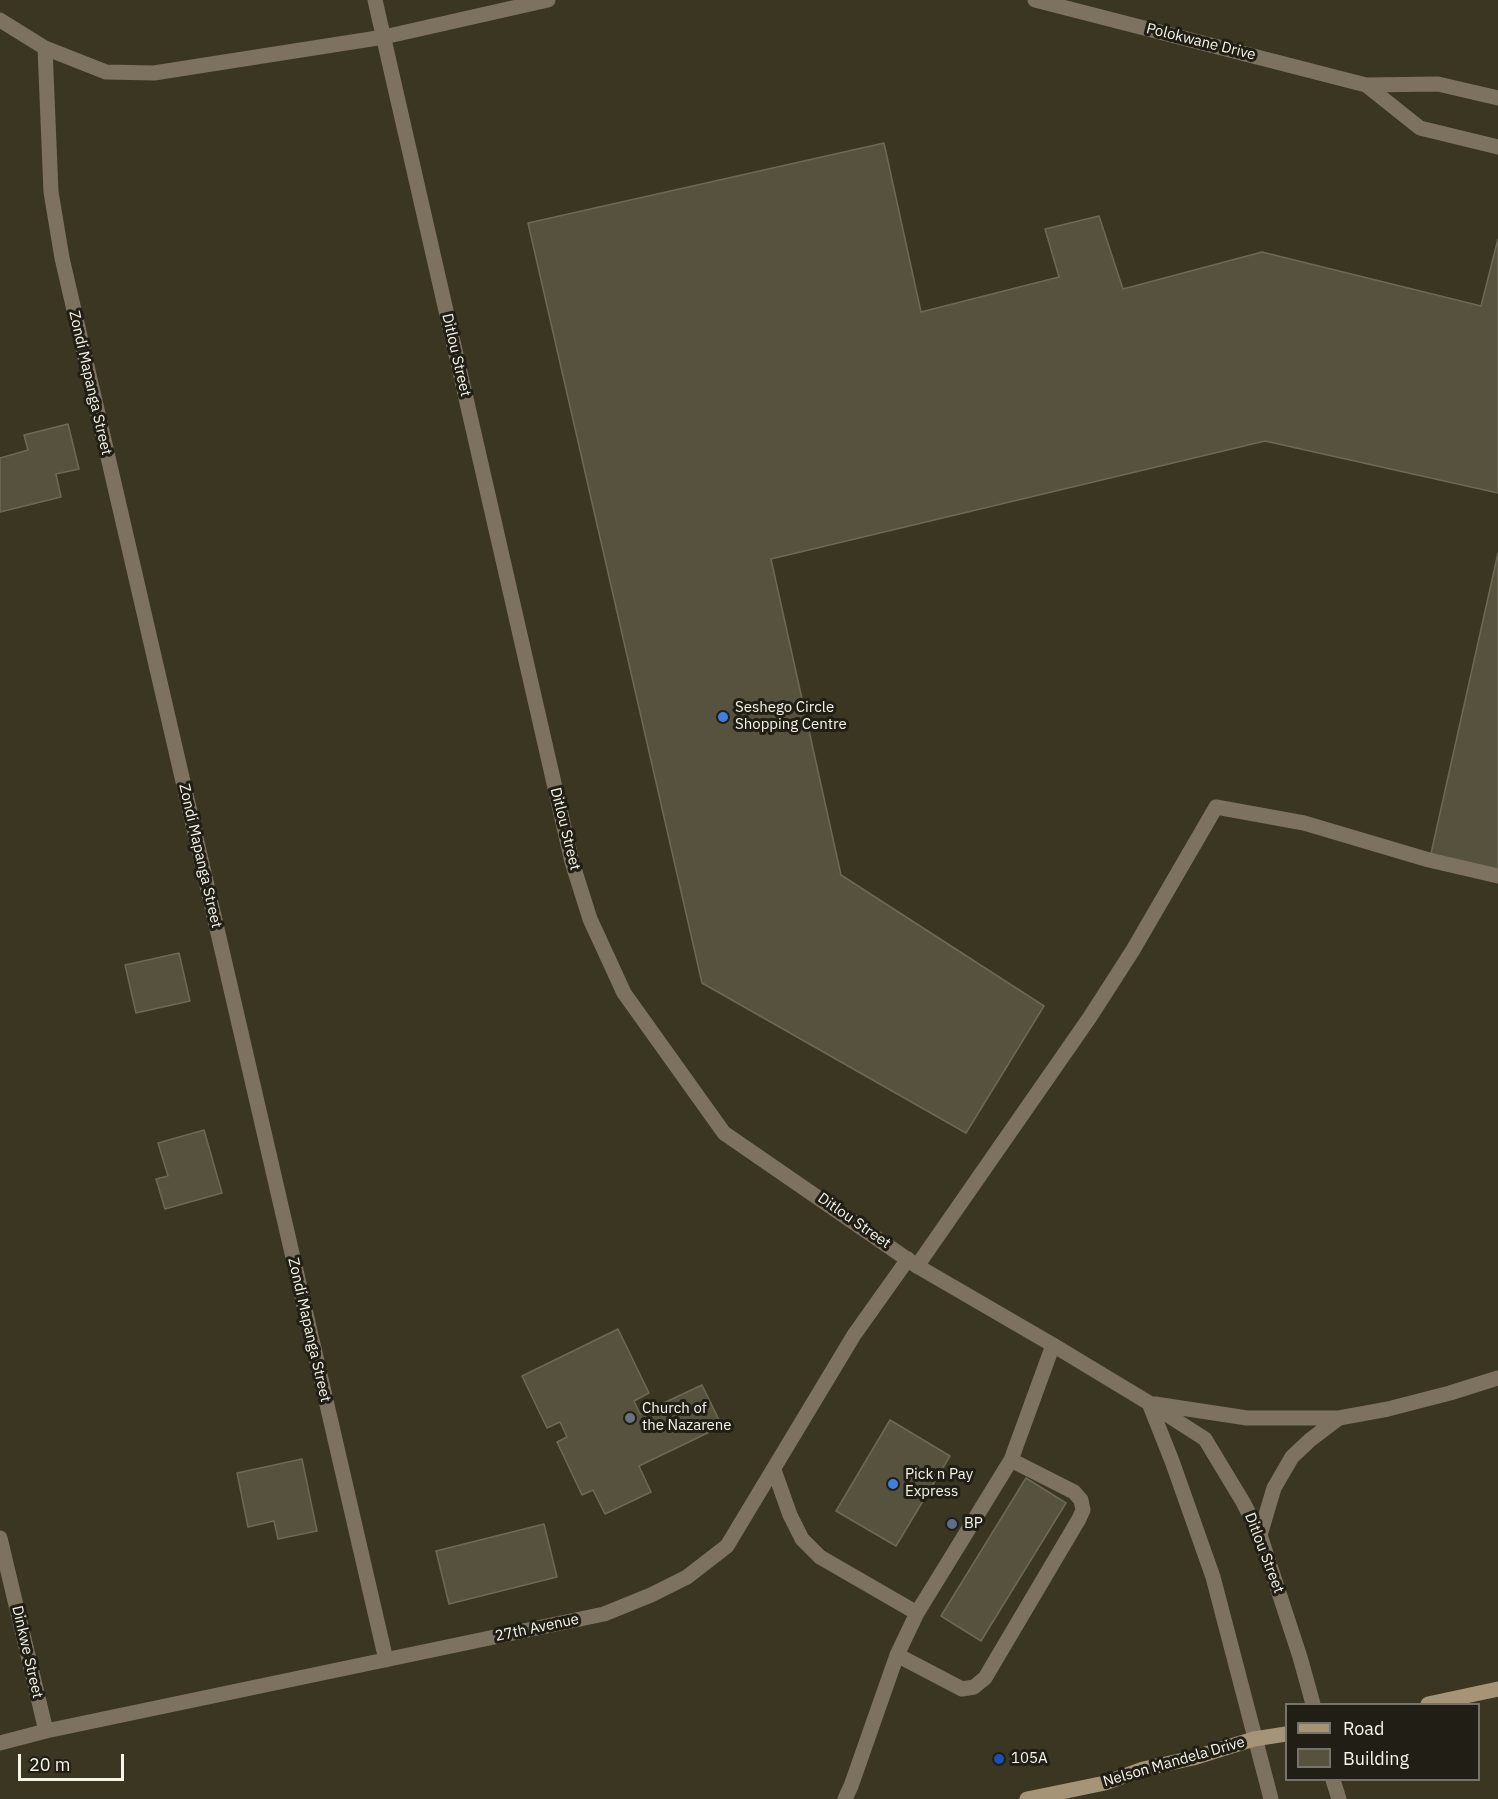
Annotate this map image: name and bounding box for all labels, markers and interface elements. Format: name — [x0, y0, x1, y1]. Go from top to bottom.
street label: Polokwane Drive — [1144, 20, 1258, 64]
street label: Zondi Mapanga Street — [65, 309, 115, 457]
street label: Ditlou Street — [438, 312, 474, 398]
place label: Seshego Circle Shopping Centre — [735, 699, 847, 734]
marker: Seshego Circle Shopping Centre — [716, 710, 730, 724]
street label: Zondi Mapanga Street — [175, 782, 225, 930]
street label: Ditlou Street — [546, 786, 584, 872]
street label: Ditlou Street — [814, 1189, 894, 1253]
street label: Zondi Mapanga Street — [284, 1256, 334, 1404]
place label: Church of the Nazarene — [642, 1400, 732, 1435]
marker: Church of the Nazarene — [623, 1411, 637, 1425]
place label: Pick n Pay Express — [905, 1466, 973, 1501]
marker: Pick n Pay Express — [886, 1477, 900, 1491]
street label: Ditlou Street — [1240, 1510, 1288, 1596]
place label: BP — [964, 1515, 983, 1533]
marker: BP — [945, 1517, 959, 1531]
street label: Dinkwe Street — [8, 1604, 46, 1700]
street label: 27th Avenue — [493, 1610, 581, 1646]
legend — [1285, 1703, 1480, 1781]
text: Road — [1343, 1717, 1384, 1740]
street label: Nelson Mandela Drive — [1101, 1733, 1247, 1791]
scale bar — [21, 1742, 128, 1780]
text: Building — [1343, 1747, 1409, 1770]
place label: 105A — [1011, 1750, 1048, 1768]
marker: 105A — [992, 1752, 1006, 1766]
text: 20 m — [29, 1753, 71, 1776]

